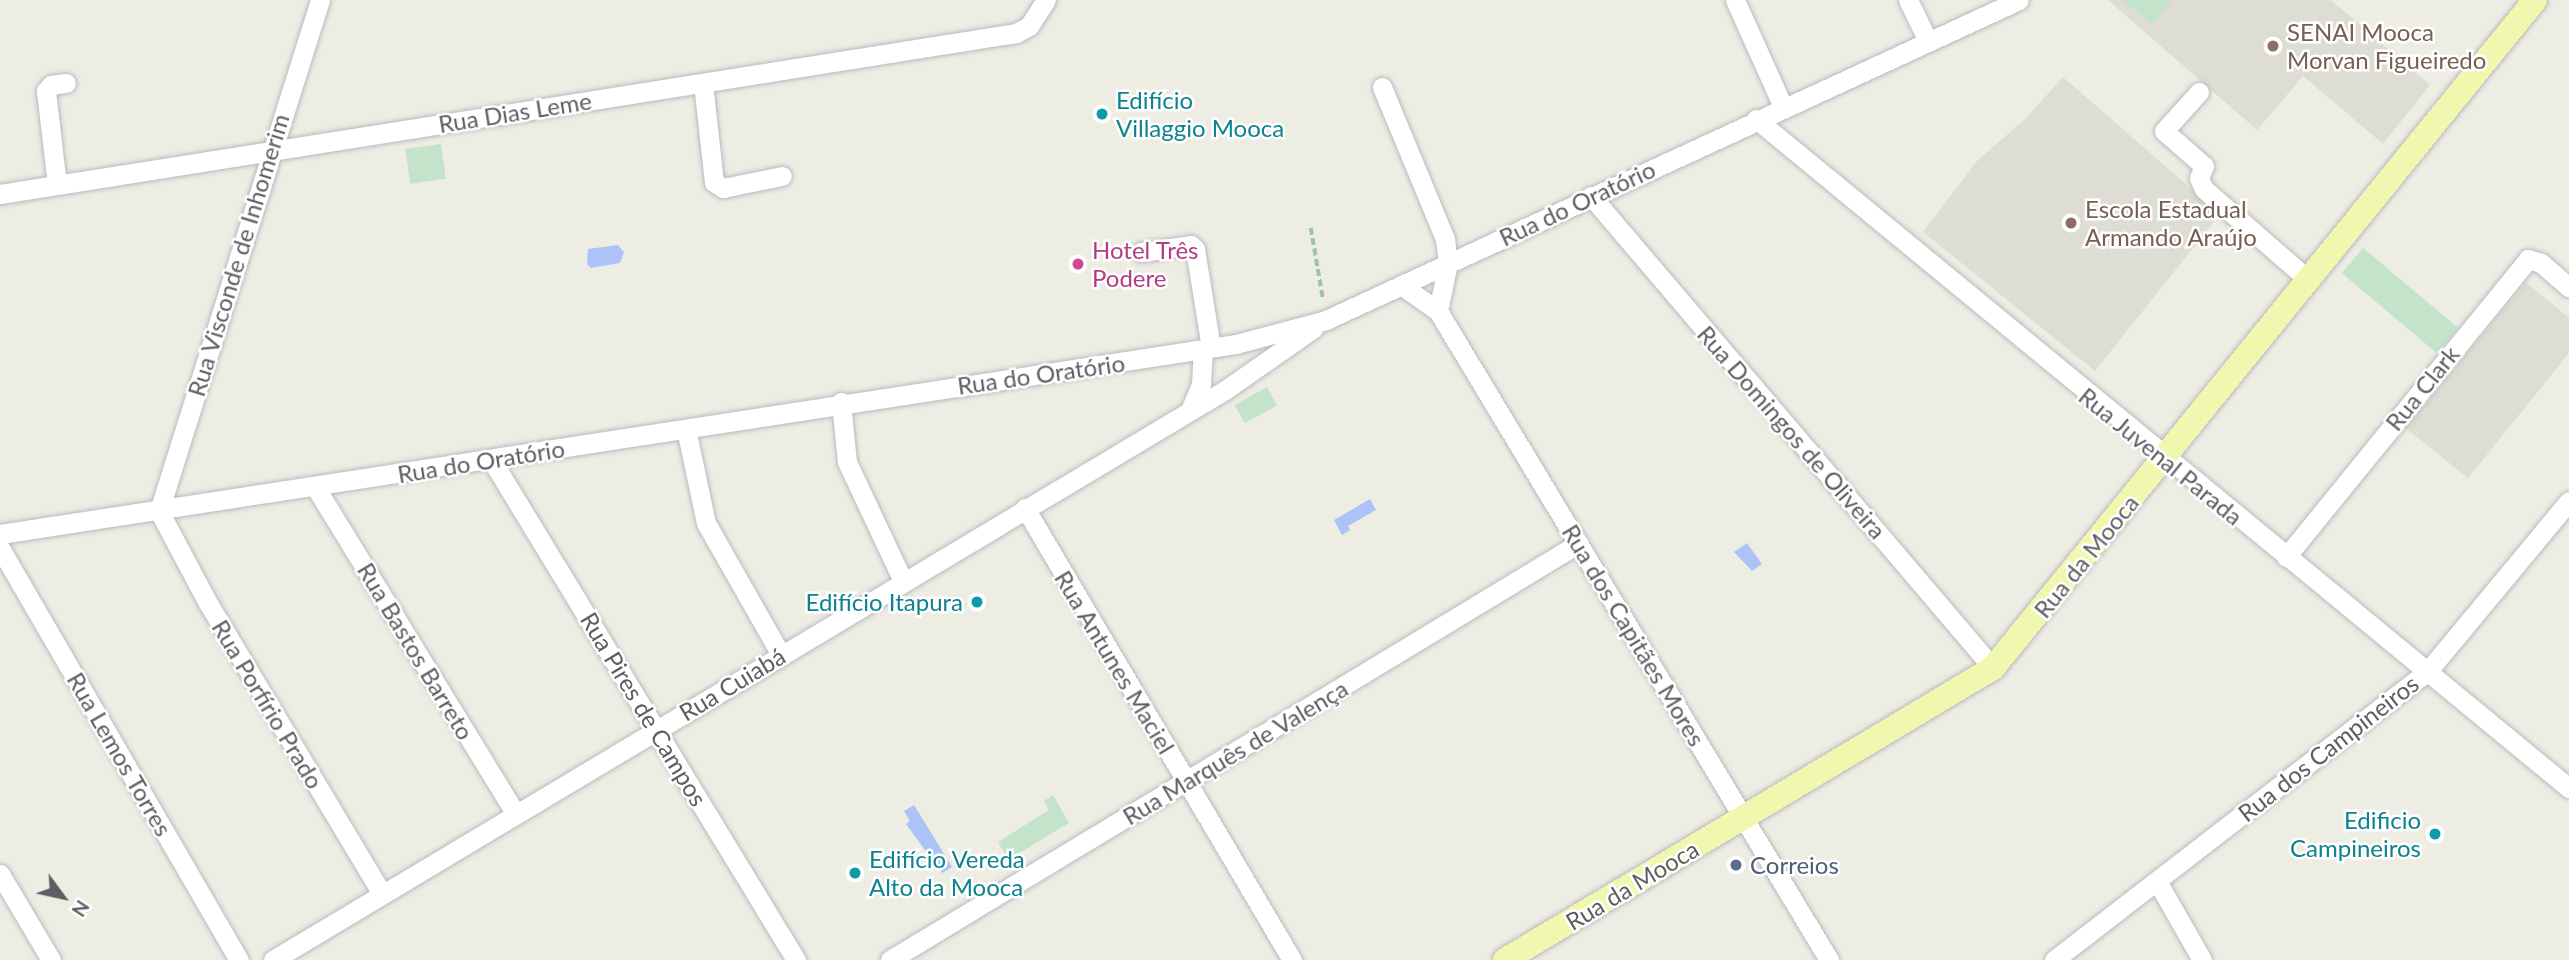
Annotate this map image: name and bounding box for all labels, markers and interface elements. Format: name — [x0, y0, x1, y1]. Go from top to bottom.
place label: SENAI Mooca Morvan Figueiredo — [2287, 18, 2486, 74]
marker: SENAI Mooca Morvan Figueiredo — [2265, 38, 2281, 54]
street label: Rua Dias Leme — [436, 86, 594, 138]
place label: Edifício Villaggio Mooca — [1116, 86, 1284, 142]
marker: Edifício Villaggio Mooca — [1094, 106, 1110, 122]
street label: Rua Visconde de Inhomerim — [181, 110, 295, 400]
street label: Rua do Oratório — [1494, 154, 1660, 252]
place label: Escola Estadual Armando Araújo — [2085, 195, 2258, 251]
marker: Escola Estadual Armando Araújo — [2063, 215, 2079, 231]
place label: Hotel Três Podere — [1092, 236, 1199, 292]
marker: Hotel Três Podere — [1070, 256, 1086, 272]
street label: Rua Domingos de Oliveira — [1692, 320, 1892, 544]
street label: Rua Clark — [2379, 340, 2465, 436]
street label: Rua do Oratório — [955, 348, 1127, 400]
street label: Rua Juvenal Parada — [2073, 381, 2249, 531]
street label: Rua do Oratório — [395, 434, 567, 488]
street label: Rua da Mooca — [2028, 489, 2144, 623]
street label: Rua dos Capitães Mores — [1556, 519, 1712, 751]
street label: Rua Bastos Barreto — [352, 557, 480, 745]
street label: Rua Antunes Maciel — [1049, 565, 1181, 759]
place label: Edifício Itapura — [806, 588, 963, 616]
marker: Edifício Itapura — [969, 594, 985, 610]
street label: Rua Pires de Campos — [575, 607, 713, 811]
street label: Rua Porfírio Prado — [206, 614, 330, 794]
street label: Rua Cuiabá — [674, 641, 790, 727]
street label: Rua Lemos Torres — [61, 667, 179, 841]
street label: Rua dos Campineiros — [2232, 669, 2424, 827]
street label: Rua Marquês de Valença — [1117, 673, 1353, 831]
place label: Edificio Campineiros — [2290, 806, 2421, 862]
marker: Edificio Campineiros — [2427, 826, 2443, 842]
street label: Rua da Mooca — [1560, 834, 1704, 936]
place label: Edifício Vereda Alto da Mooca — [869, 845, 1026, 901]
place label: Correios — [1750, 851, 1839, 879]
marker: Correios — [1728, 857, 1744, 873]
north arrow — [28, 862, 98, 932]
marker: Edifício Vereda Alto da Mooca — [847, 865, 863, 881]
text: N — [67, 896, 95, 921]

